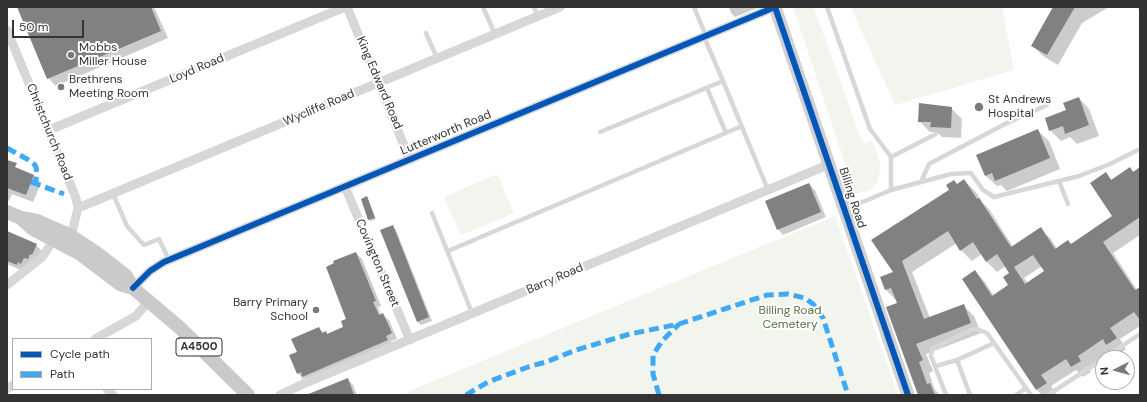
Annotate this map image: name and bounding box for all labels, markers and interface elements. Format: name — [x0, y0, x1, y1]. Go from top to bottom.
scale bar — [14, 12, 86, 38]
text: 50 m — [19, 19, 48, 35]
street label: King Edward Road — [353, 34, 405, 132]
place label: Mobbs Miller House — [79, 41, 147, 69]
marker: Mobbs Miller House — [66, 50, 76, 60]
street label: Loyd Road — [168, 51, 226, 87]
place label: Brethrens Meeting Room — [69, 73, 149, 101]
street label: Christchurch Road — [23, 82, 75, 182]
marker: Brethrens Meeting Room — [56, 82, 66, 92]
street label: Wycliffe Road — [281, 87, 357, 129]
place label: St Andrews Hospital — [988, 93, 1051, 121]
marker: St Andrews Hospital — [973, 101, 985, 113]
street label: Lutterworth Road — [399, 107, 493, 159]
street label: Billing Road — [835, 166, 869, 230]
street label: Covington Street — [352, 217, 402, 309]
street label: Barry Road — [524, 261, 586, 297]
place label: Barry Primary School — [233, 296, 308, 324]
park label: Billing Road Cemetery — [758, 304, 822, 332]
marker: Barry Primary School — [311, 305, 321, 315]
legend — [12, 338, 152, 390]
road number: A4500 — [176, 338, 222, 356]
text: Cycle path — [50, 346, 110, 362]
north arrow — [1095, 350, 1135, 390]
text: Path — [50, 366, 75, 382]
text: N — [1097, 366, 1111, 376]

